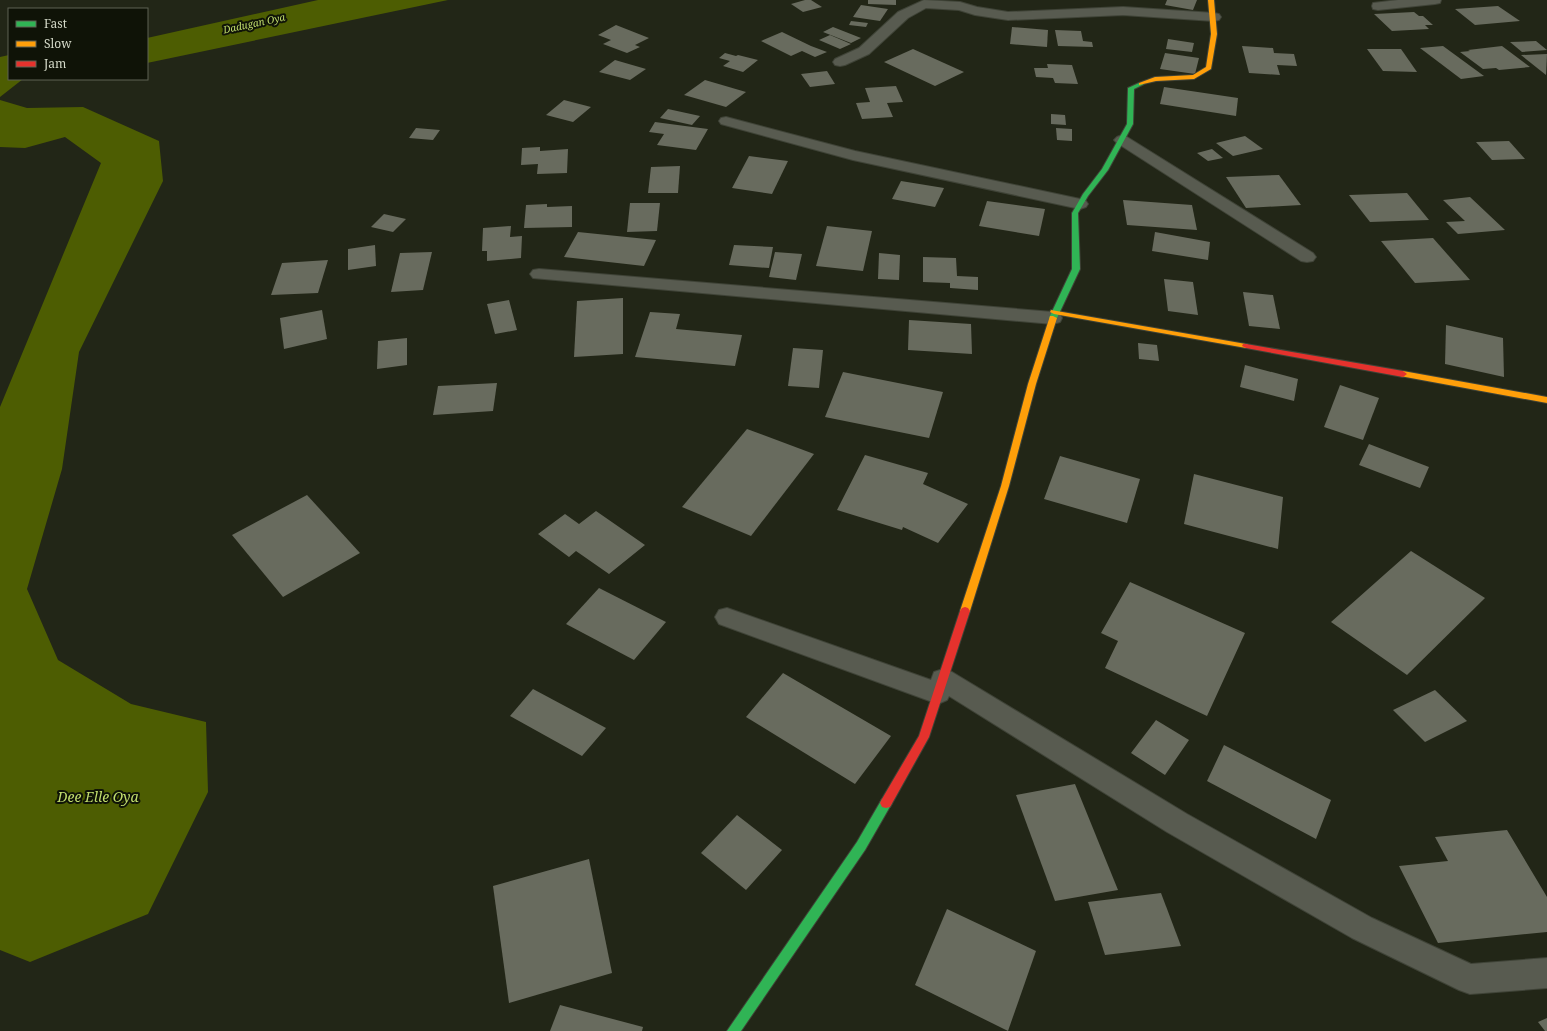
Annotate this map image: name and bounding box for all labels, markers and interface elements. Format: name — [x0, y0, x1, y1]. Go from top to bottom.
legend — [8, 8, 148, 80]
water label: Dadugan Oya — [221, 10, 287, 37]
text: Fast — [44, 15, 67, 32]
text: Slow — [44, 35, 72, 52]
text: Jam — [43, 55, 66, 72]
water label: Dee Elle Oya — [56, 787, 140, 806]

